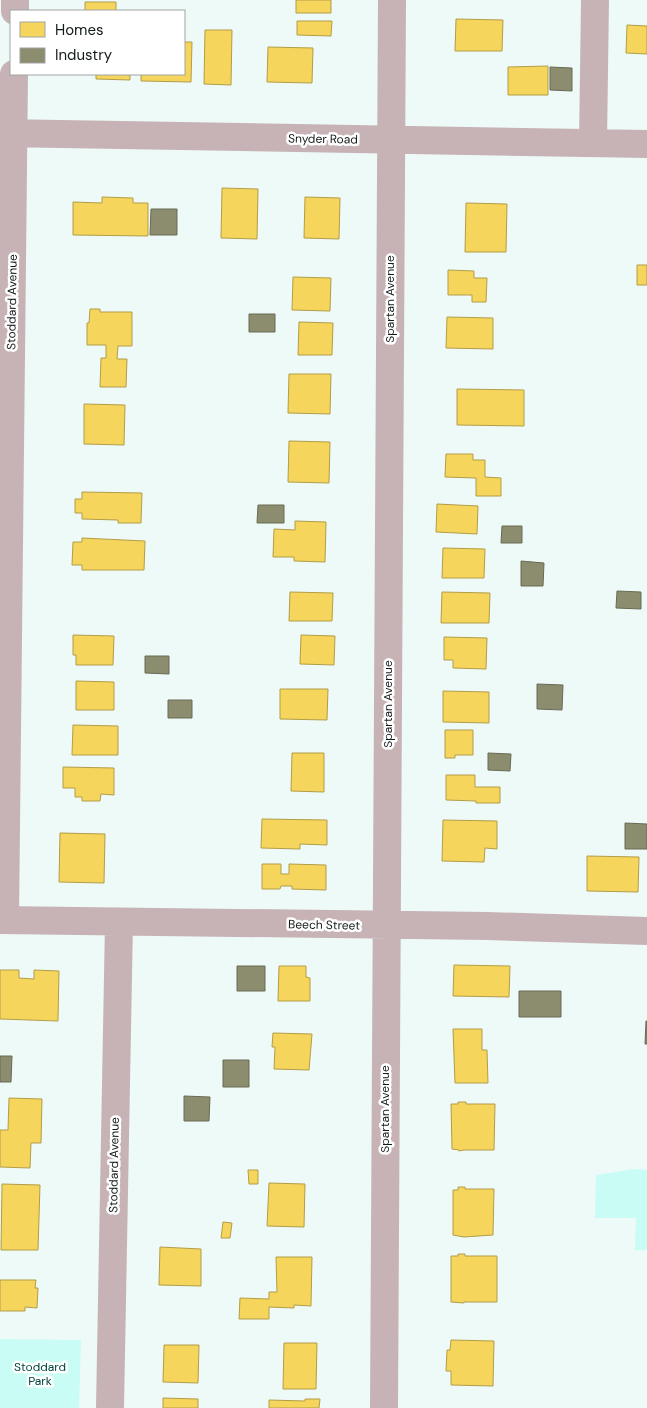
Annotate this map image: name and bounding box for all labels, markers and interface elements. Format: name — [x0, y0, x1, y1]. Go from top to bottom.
legend — [10, 10, 185, 75]
text: Homes — [55, 20, 104, 40]
text: Industry — [55, 45, 113, 65]
street label: Snyder Road — [288, 130, 358, 148]
street label: Stoddard Avenue — [3, 254, 21, 350]
street label: Spartan Avenue — [382, 255, 398, 343]
street label: Spartan Avenue — [380, 660, 396, 748]
street label: Beech Street — [288, 916, 360, 934]
street label: Spartan Avenue — [377, 1065, 393, 1153]
street label: Stoddard Avenue — [105, 1117, 123, 1213]
park label: Stoddard Park — [14, 1359, 66, 1389]

